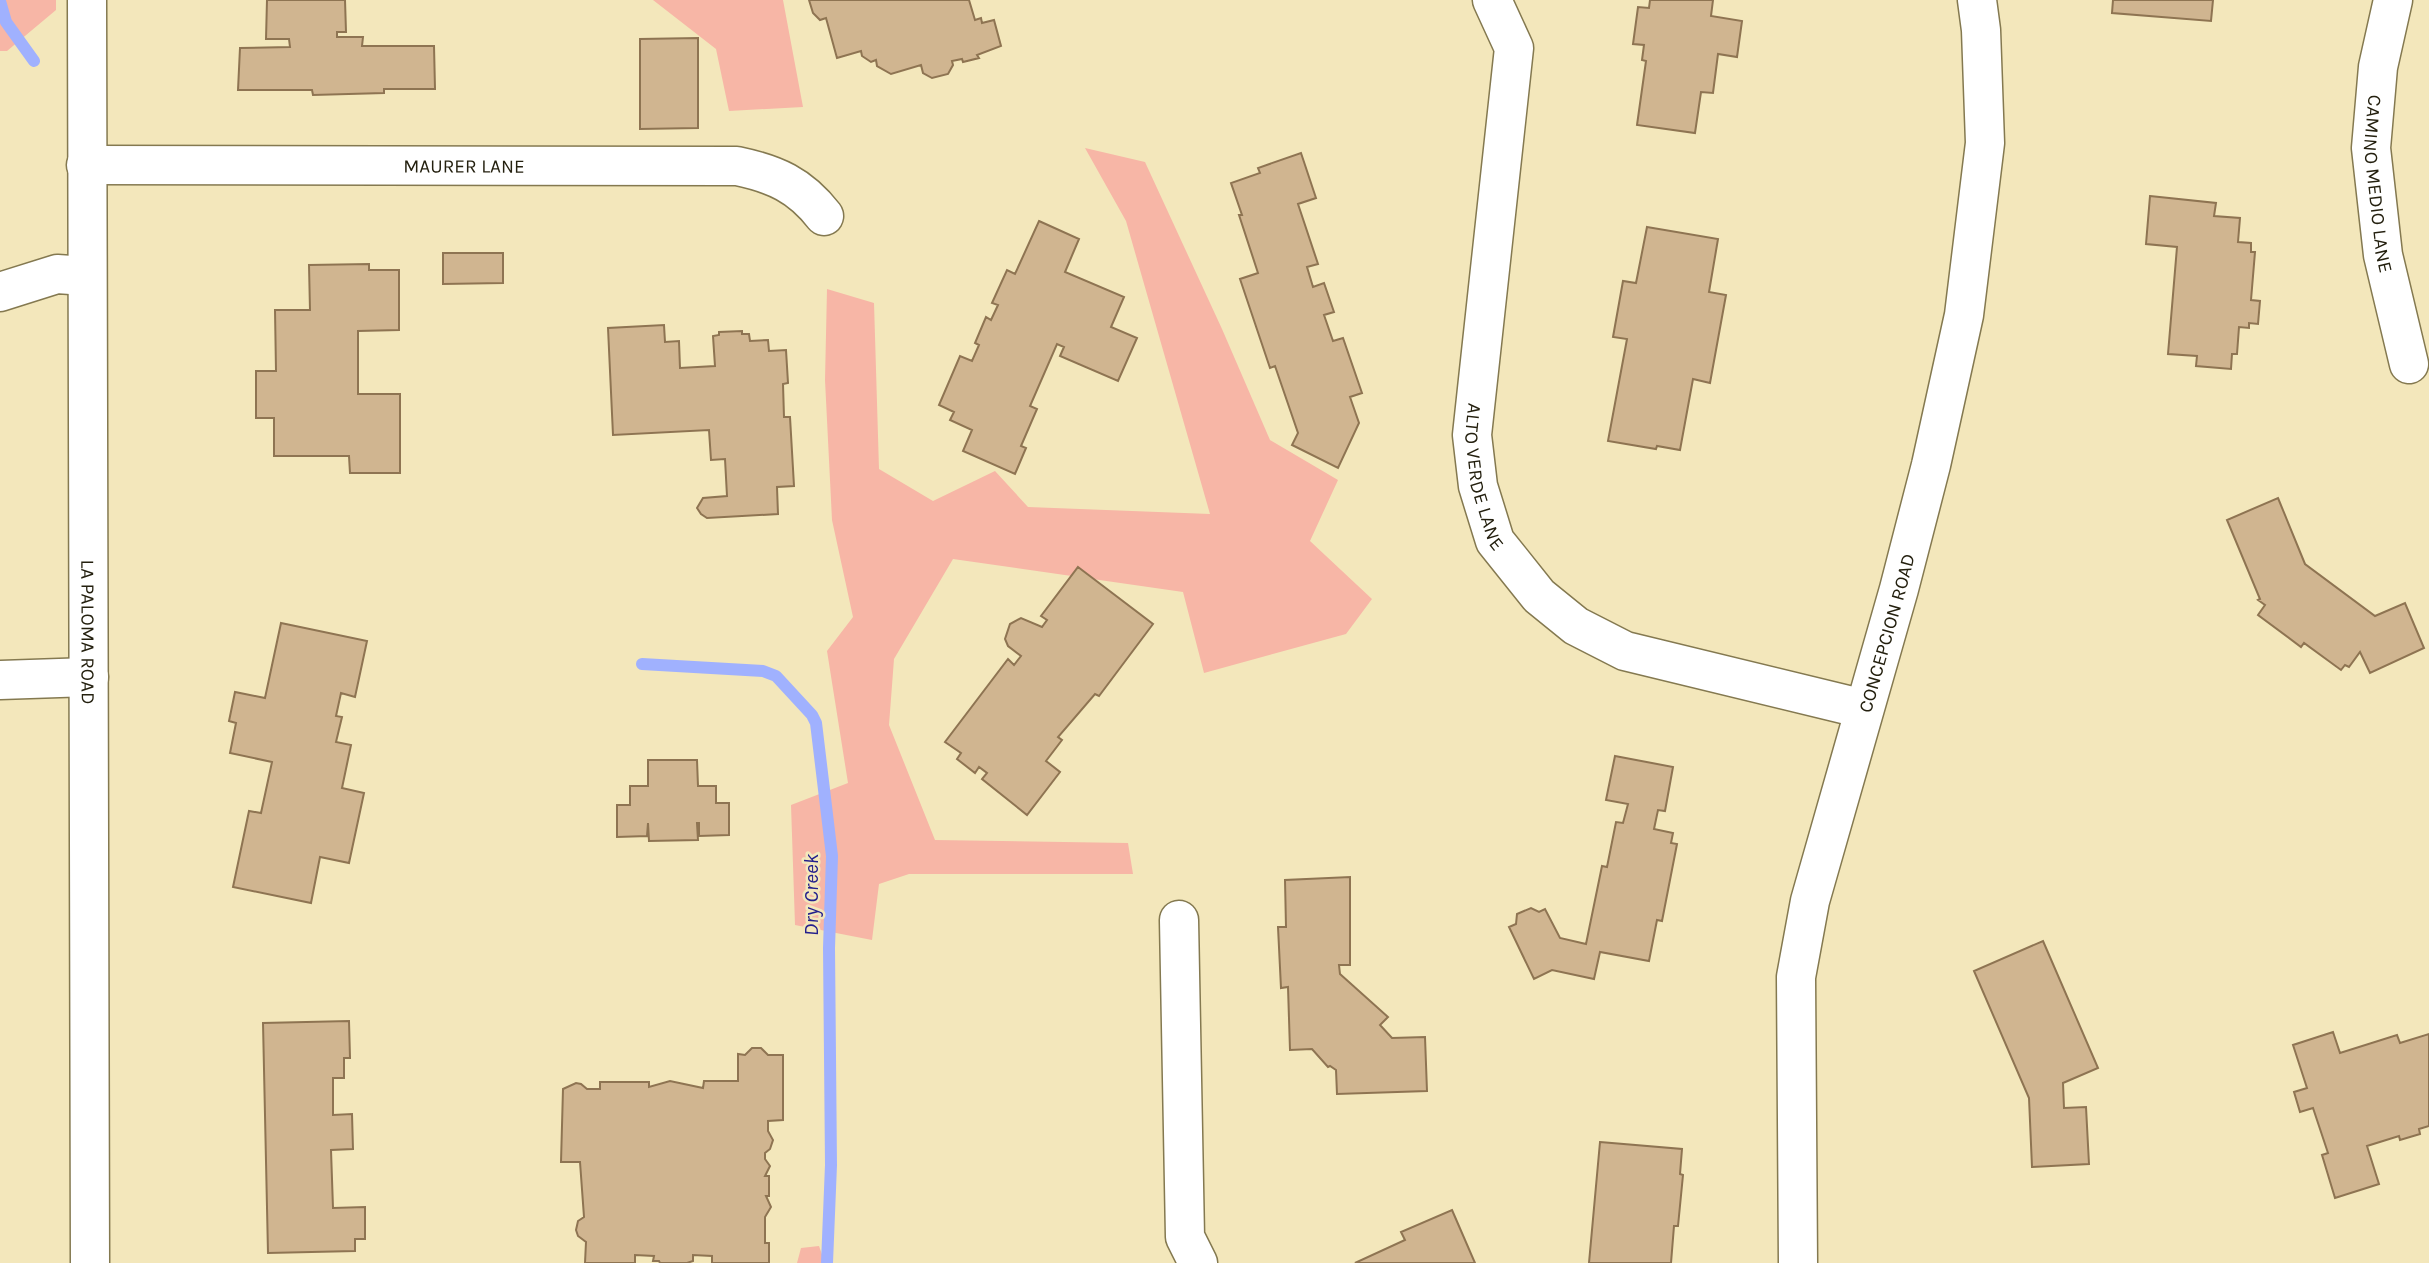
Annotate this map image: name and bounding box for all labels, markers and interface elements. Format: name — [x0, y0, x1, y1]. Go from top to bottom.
street label: CAMINO MEDIO LANE — [2359, 94, 2397, 275]
street label: MAURER LANE — [403, 155, 525, 178]
street label: ALTO VERDE LANE — [1460, 402, 1508, 555]
street label: CONCEPCION ROAD — [1854, 551, 1920, 715]
street label: LA PALOMA ROAD — [76, 559, 99, 705]
water label: Dry Creek — [799, 854, 823, 936]

